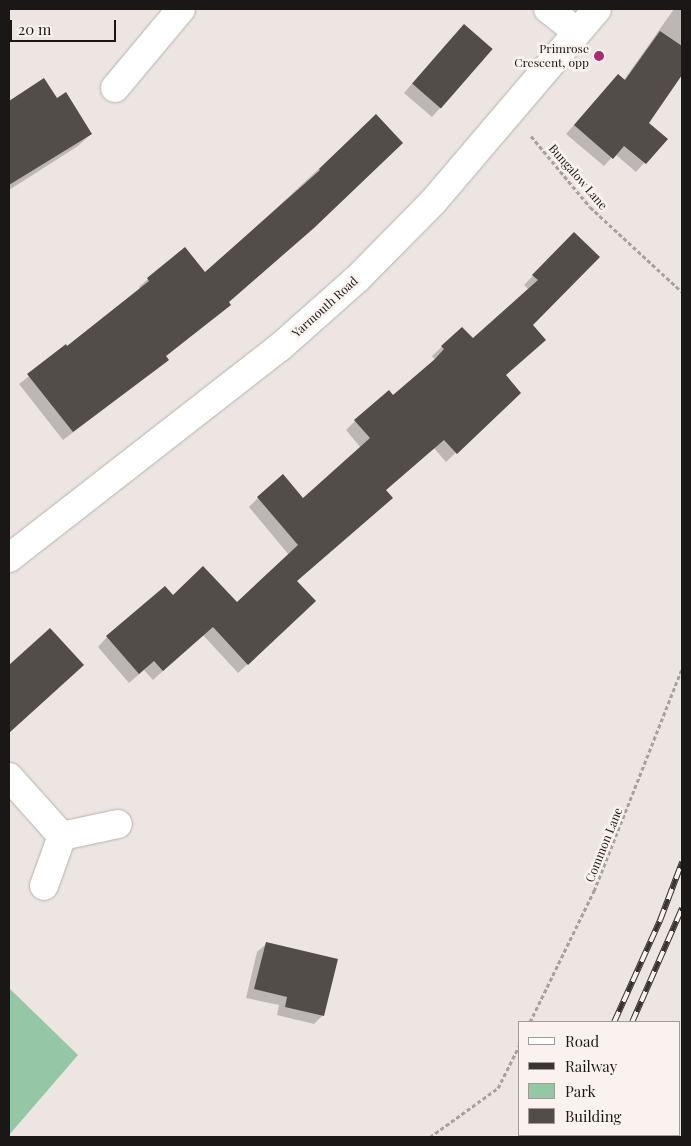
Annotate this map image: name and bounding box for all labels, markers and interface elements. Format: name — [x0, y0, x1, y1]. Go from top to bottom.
scale bar — [12, 10, 119, 42]
text: 20 m — [18, 19, 51, 39]
place label: Primrose Crescent, opp — [514, 42, 589, 70]
marker: Primrose Crescent, opp — [593, 50, 605, 62]
street label: Bungalow Lane — [546, 141, 610, 213]
street label: Yarmouth Road — [289, 274, 361, 340]
street label: Common Lane — [583, 806, 625, 884]
legend — [518, 1021, 681, 1136]
text: Road — [565, 1031, 599, 1051]
text: Railway — [565, 1056, 617, 1076]
text: Park — [565, 1081, 596, 1101]
text: Building — [565, 1106, 621, 1126]

